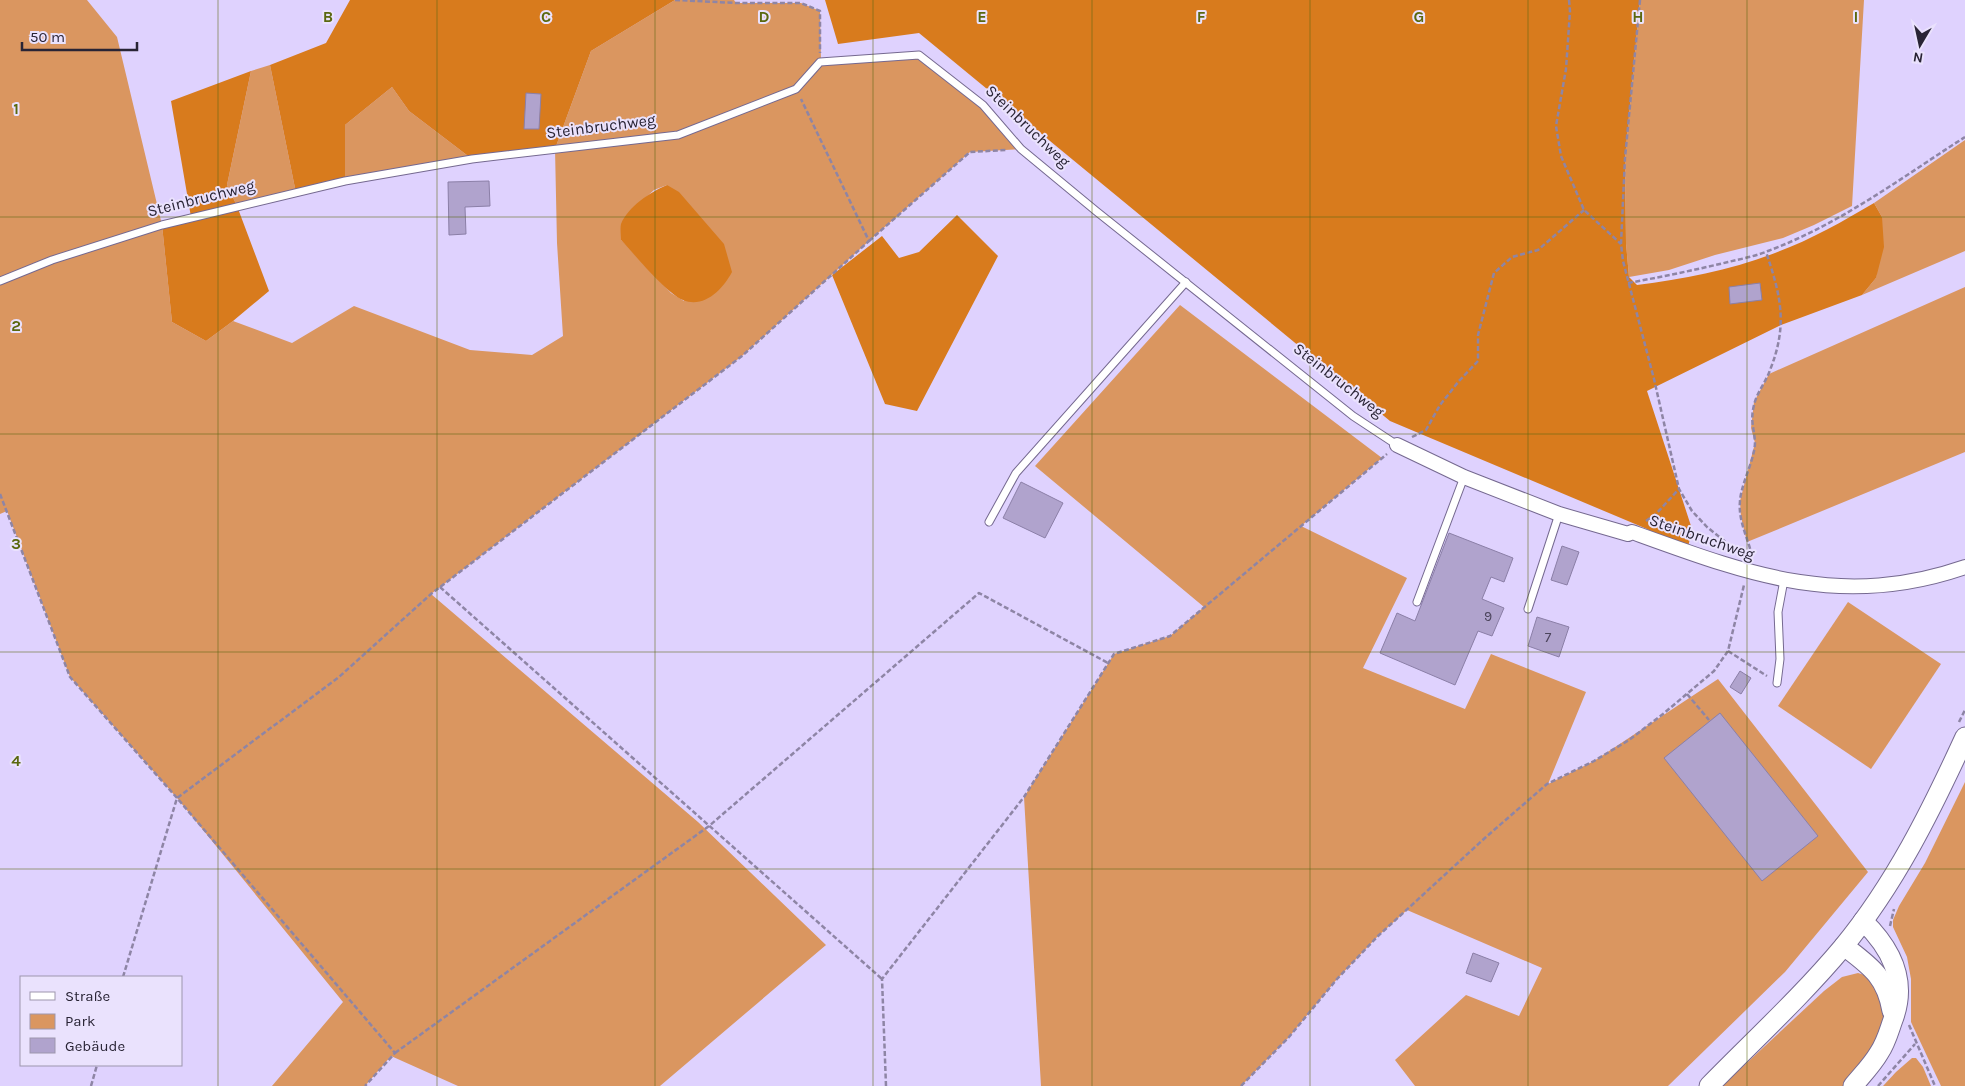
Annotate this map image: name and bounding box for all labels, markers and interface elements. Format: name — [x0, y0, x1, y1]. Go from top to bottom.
text: B — [323, 7, 333, 26]
text: C — [541, 7, 551, 26]
text: D — [759, 7, 770, 26]
text: E — [977, 7, 987, 26]
text: F — [1197, 7, 1206, 26]
text: G — [1414, 7, 1424, 26]
text: H — [1632, 7, 1644, 26]
text: I — [1854, 7, 1858, 26]
scale bar — [22, 20, 138, 52]
north arrow — [1895, 20, 1945, 70]
text: 50 m — [30, 28, 65, 46]
text: N — [1912, 48, 1924, 67]
street label: Steinbruchweg — [982, 81, 1074, 171]
text: 1 — [13, 99, 19, 118]
street label: Steinbruchweg — [545, 110, 657, 142]
street label: Steinbruchweg — [145, 175, 257, 221]
text: 2 — [11, 316, 21, 335]
street label: Steinbruchweg — [1290, 339, 1388, 421]
street label: Steinbruchweg — [1647, 510, 1757, 564]
text: 3 — [11, 534, 21, 553]
house number: 9 — [1484, 608, 1492, 625]
house number: 7 — [1545, 629, 1552, 646]
text: 4 — [11, 751, 21, 770]
legend — [20, 976, 182, 1066]
text: Straße — [65, 987, 110, 1005]
text: Park — [65, 1012, 95, 1030]
text: Gebäude — [65, 1037, 125, 1055]

